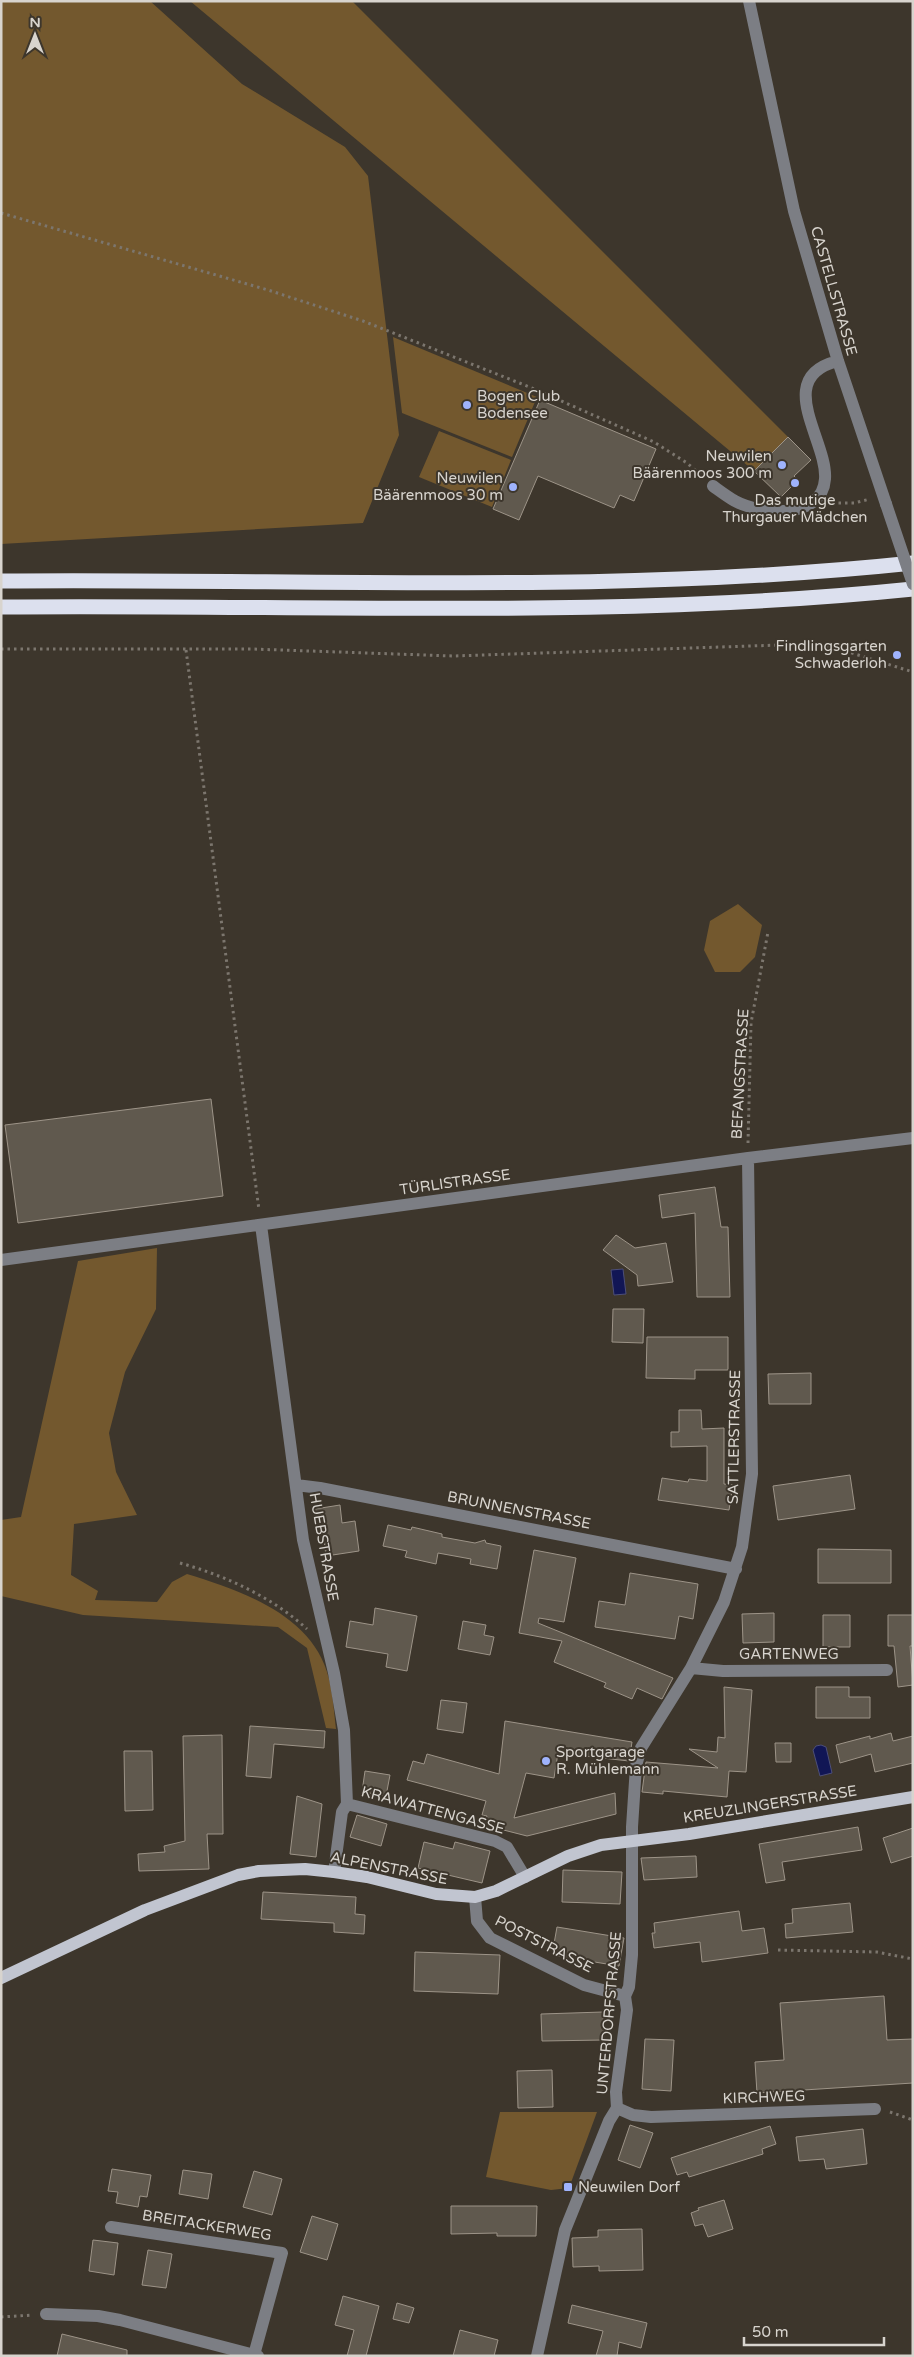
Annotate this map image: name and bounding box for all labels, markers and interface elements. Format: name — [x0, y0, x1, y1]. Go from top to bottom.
north arrow — [10, 10, 60, 60]
text: N — [29, 14, 41, 31]
street label: CASTELLSTRASSE — [807, 224, 861, 358]
place label: Bogen Club Bodensee — [477, 387, 560, 422]
marker: Bogen Club Bodensee — [461, 399, 473, 411]
place label: Neuwilen Bäärenmoos 300 m — [633, 447, 772, 482]
marker: Neuwilen Bäärenmoos 300 m — [776, 459, 788, 471]
place label: Neuwilen Bäärenmoos 30 m — [373, 469, 503, 504]
marker: Das mutige Thurgauer Mädchen — [789, 477, 801, 489]
marker: Neuwilen Bäärenmoos 30 m — [507, 481, 519, 493]
place label: Das mutige Thurgauer Mädchen — [722, 491, 868, 526]
place label: Findlingsgarten Schwaderloh — [776, 637, 887, 672]
marker: Findlingsgarten Schwaderloh — [891, 649, 903, 661]
street label: BEFANGSTRASSE — [728, 1008, 752, 1140]
street label: TÜRLISTRASSE — [398, 1165, 512, 1199]
street label: SATTLERSTRASSE — [724, 1370, 744, 1504]
street label: BRUNNENSTRASSE — [446, 1487, 592, 1533]
street label: HUEBSTRASSE — [306, 1491, 342, 1603]
street label: GARTENWEG — [739, 1645, 839, 1663]
place label: Sportgarage R. Mühlemann — [556, 1743, 660, 1778]
marker: Sportgarage R. Mühlemann — [540, 1755, 552, 1767]
street label: KREUZLINGERSTRASSE — [682, 1781, 858, 1827]
street label: KRAWATTENGASSE — [359, 1782, 507, 1838]
street label: ALPENSTRASSE — [329, 1848, 449, 1888]
street label: POSTSTRASSE — [492, 1912, 596, 1976]
street label: UNTERDORFSTRASSE — [593, 1931, 625, 2095]
street label: KIRCHWEG — [722, 2087, 806, 2107]
place label: Neuwilen Dorf — [578, 2178, 680, 2196]
marker: Neuwilen Dorf — [562, 2181, 574, 2193]
street label: BREITACKERWEG — [141, 2206, 273, 2244]
scale bar — [744, 2314, 884, 2346]
text: 50 m — [752, 2323, 789, 2341]

